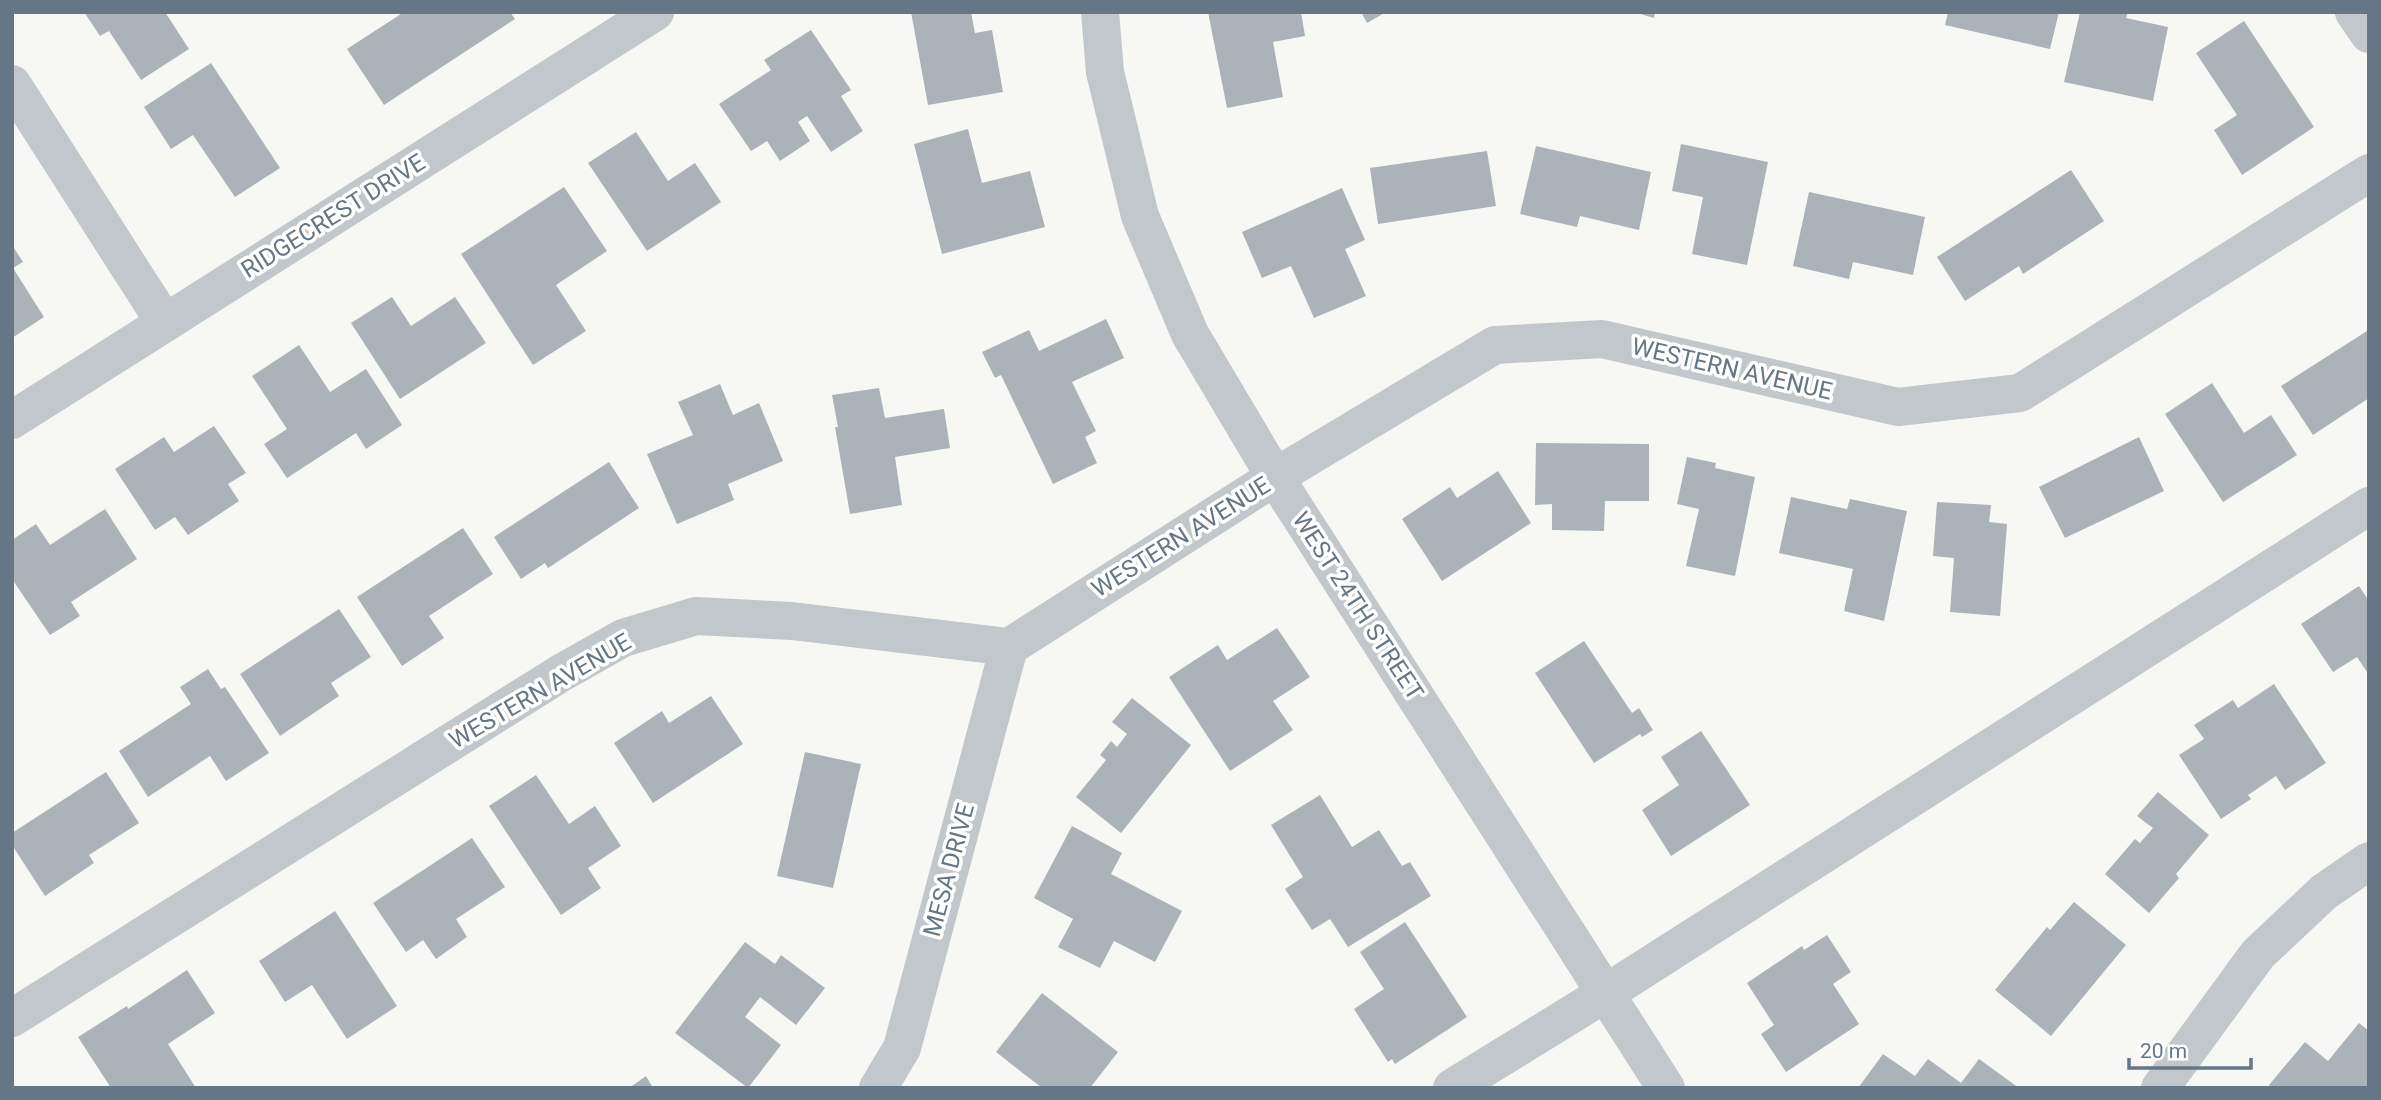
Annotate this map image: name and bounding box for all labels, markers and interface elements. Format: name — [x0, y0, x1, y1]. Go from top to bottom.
street label: RIDGECREST DRIVE — [236, 148, 430, 284]
street label: WESTERN AVENUE — [1629, 332, 1835, 406]
street label: WESTERN AVENUE — [1087, 471, 1275, 603]
street label: WEST 24TH STREET — [1287, 507, 1429, 705]
street label: WESTERN AVENUE — [444, 628, 636, 754]
street label: MESA DRIVE — [918, 800, 980, 940]
scale bar — [2129, 1026, 2252, 1070]
text: 20 m — [2140, 1039, 2187, 1063]

